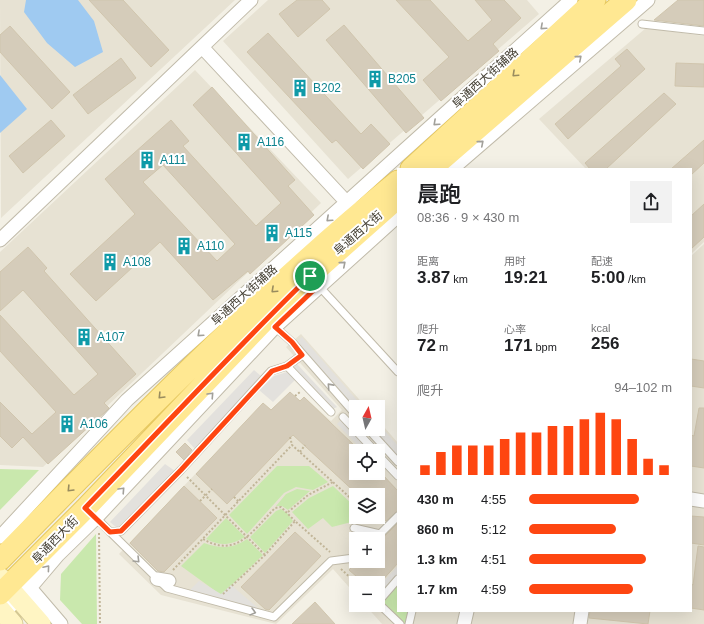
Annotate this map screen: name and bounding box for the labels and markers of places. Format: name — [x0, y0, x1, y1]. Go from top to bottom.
building icon: B205 — [365, 69, 385, 89]
place label: B205 — [388, 72, 416, 86]
building icon: B202 — [290, 78, 310, 98]
place label: B202 — [313, 81, 341, 95]
building icon: A116 — [234, 132, 254, 152]
place label: A116 — [257, 135, 284, 149]
building icon: A111 — [137, 150, 157, 170]
place label: A111 — [160, 153, 187, 167]
building icon: A115 — [262, 223, 282, 243]
place label: A115 — [285, 226, 312, 240]
building icon: A110 — [174, 236, 194, 256]
place label: A110 — [197, 239, 224, 253]
building icon: A108 — [100, 252, 120, 272]
place label: A108 — [123, 255, 151, 269]
pin — [293, 259, 327, 293]
building icon: A107 — [74, 327, 94, 347]
place label: A107 — [97, 330, 125, 344]
building icon: A106 — [57, 414, 77, 434]
place label: A106 — [80, 417, 108, 431]

